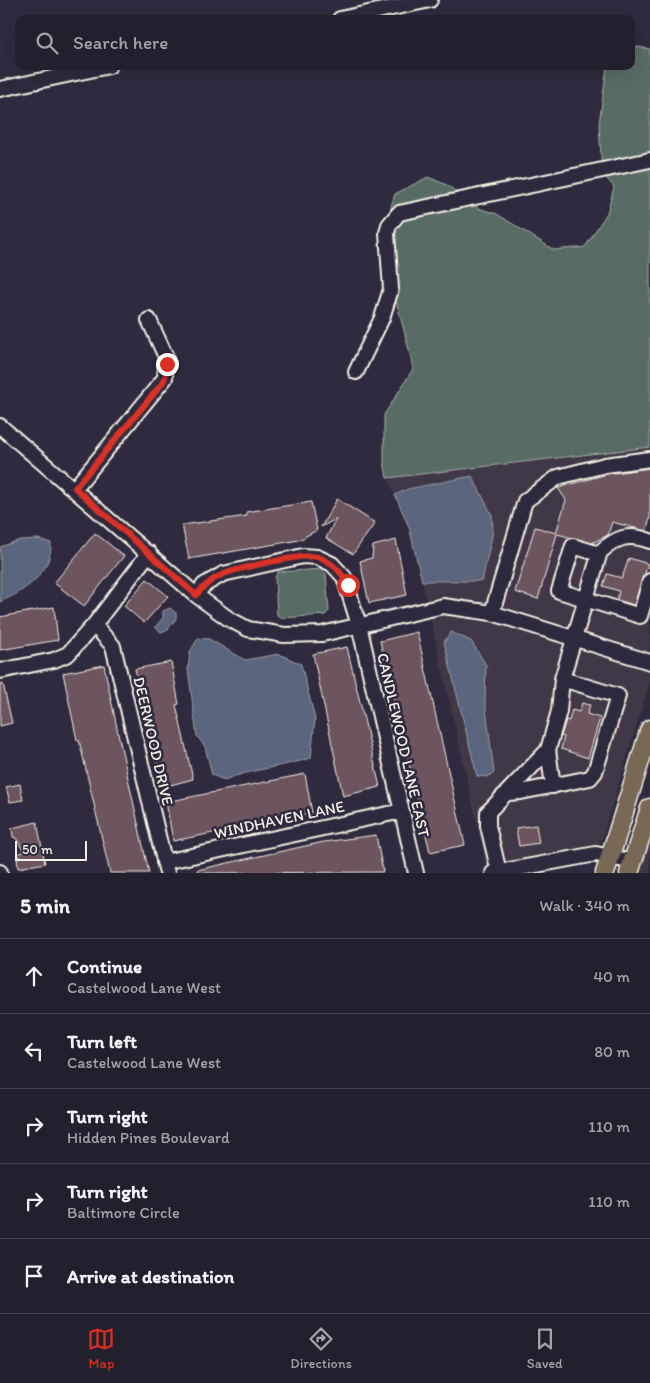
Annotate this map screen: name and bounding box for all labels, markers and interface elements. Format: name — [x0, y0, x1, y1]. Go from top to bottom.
search box — [15, 15, 635, 70]
icon: search — [33, 29, 61, 57]
text: Search here — [73, 31, 168, 54]
route end — [156, 353, 179, 376]
route start — [337, 574, 360, 597]
street label: CANDLEWOOD LANE EAST — [373, 651, 434, 839]
street label: DEERWOOD DRIVE — [129, 675, 178, 807]
street label: WINDHAVEN LANE — [212, 796, 346, 843]
scale bar — [15, 838, 88, 861]
text: 50 m — [22, 841, 53, 858]
text: 5 min — [20, 893, 70, 918]
text: Walk · 340 m — [540, 896, 630, 915]
text: Continue — [67, 955, 142, 978]
icon: ahead — [20, 962, 48, 990]
text: 40 m — [593, 967, 630, 986]
text: Castelwood Lane West — [67, 978, 221, 997]
text: Turn left — [67, 1030, 137, 1053]
icon: left — [20, 1037, 48, 1065]
text: 80 m — [594, 1042, 630, 1061]
text: Castelwood Lane West — [67, 1053, 221, 1072]
text: Turn right — [67, 1105, 148, 1128]
icon: right — [20, 1112, 48, 1140]
text: 110 m — [588, 1117, 630, 1136]
text: Hidden Pines Boulevard — [67, 1128, 230, 1147]
text: Turn right — [67, 1180, 148, 1203]
icon: right — [20, 1187, 48, 1215]
text: 110 m — [588, 1192, 630, 1211]
text: Baltimore Circle — [67, 1203, 180, 1222]
icon: arrive — [20, 1262, 48, 1290]
text: Arrive at destination — [67, 1265, 234, 1288]
tab: Map — [87, 1325, 115, 1372]
tab: Directions — [290, 1325, 352, 1372]
tab: Saved — [527, 1325, 563, 1372]

